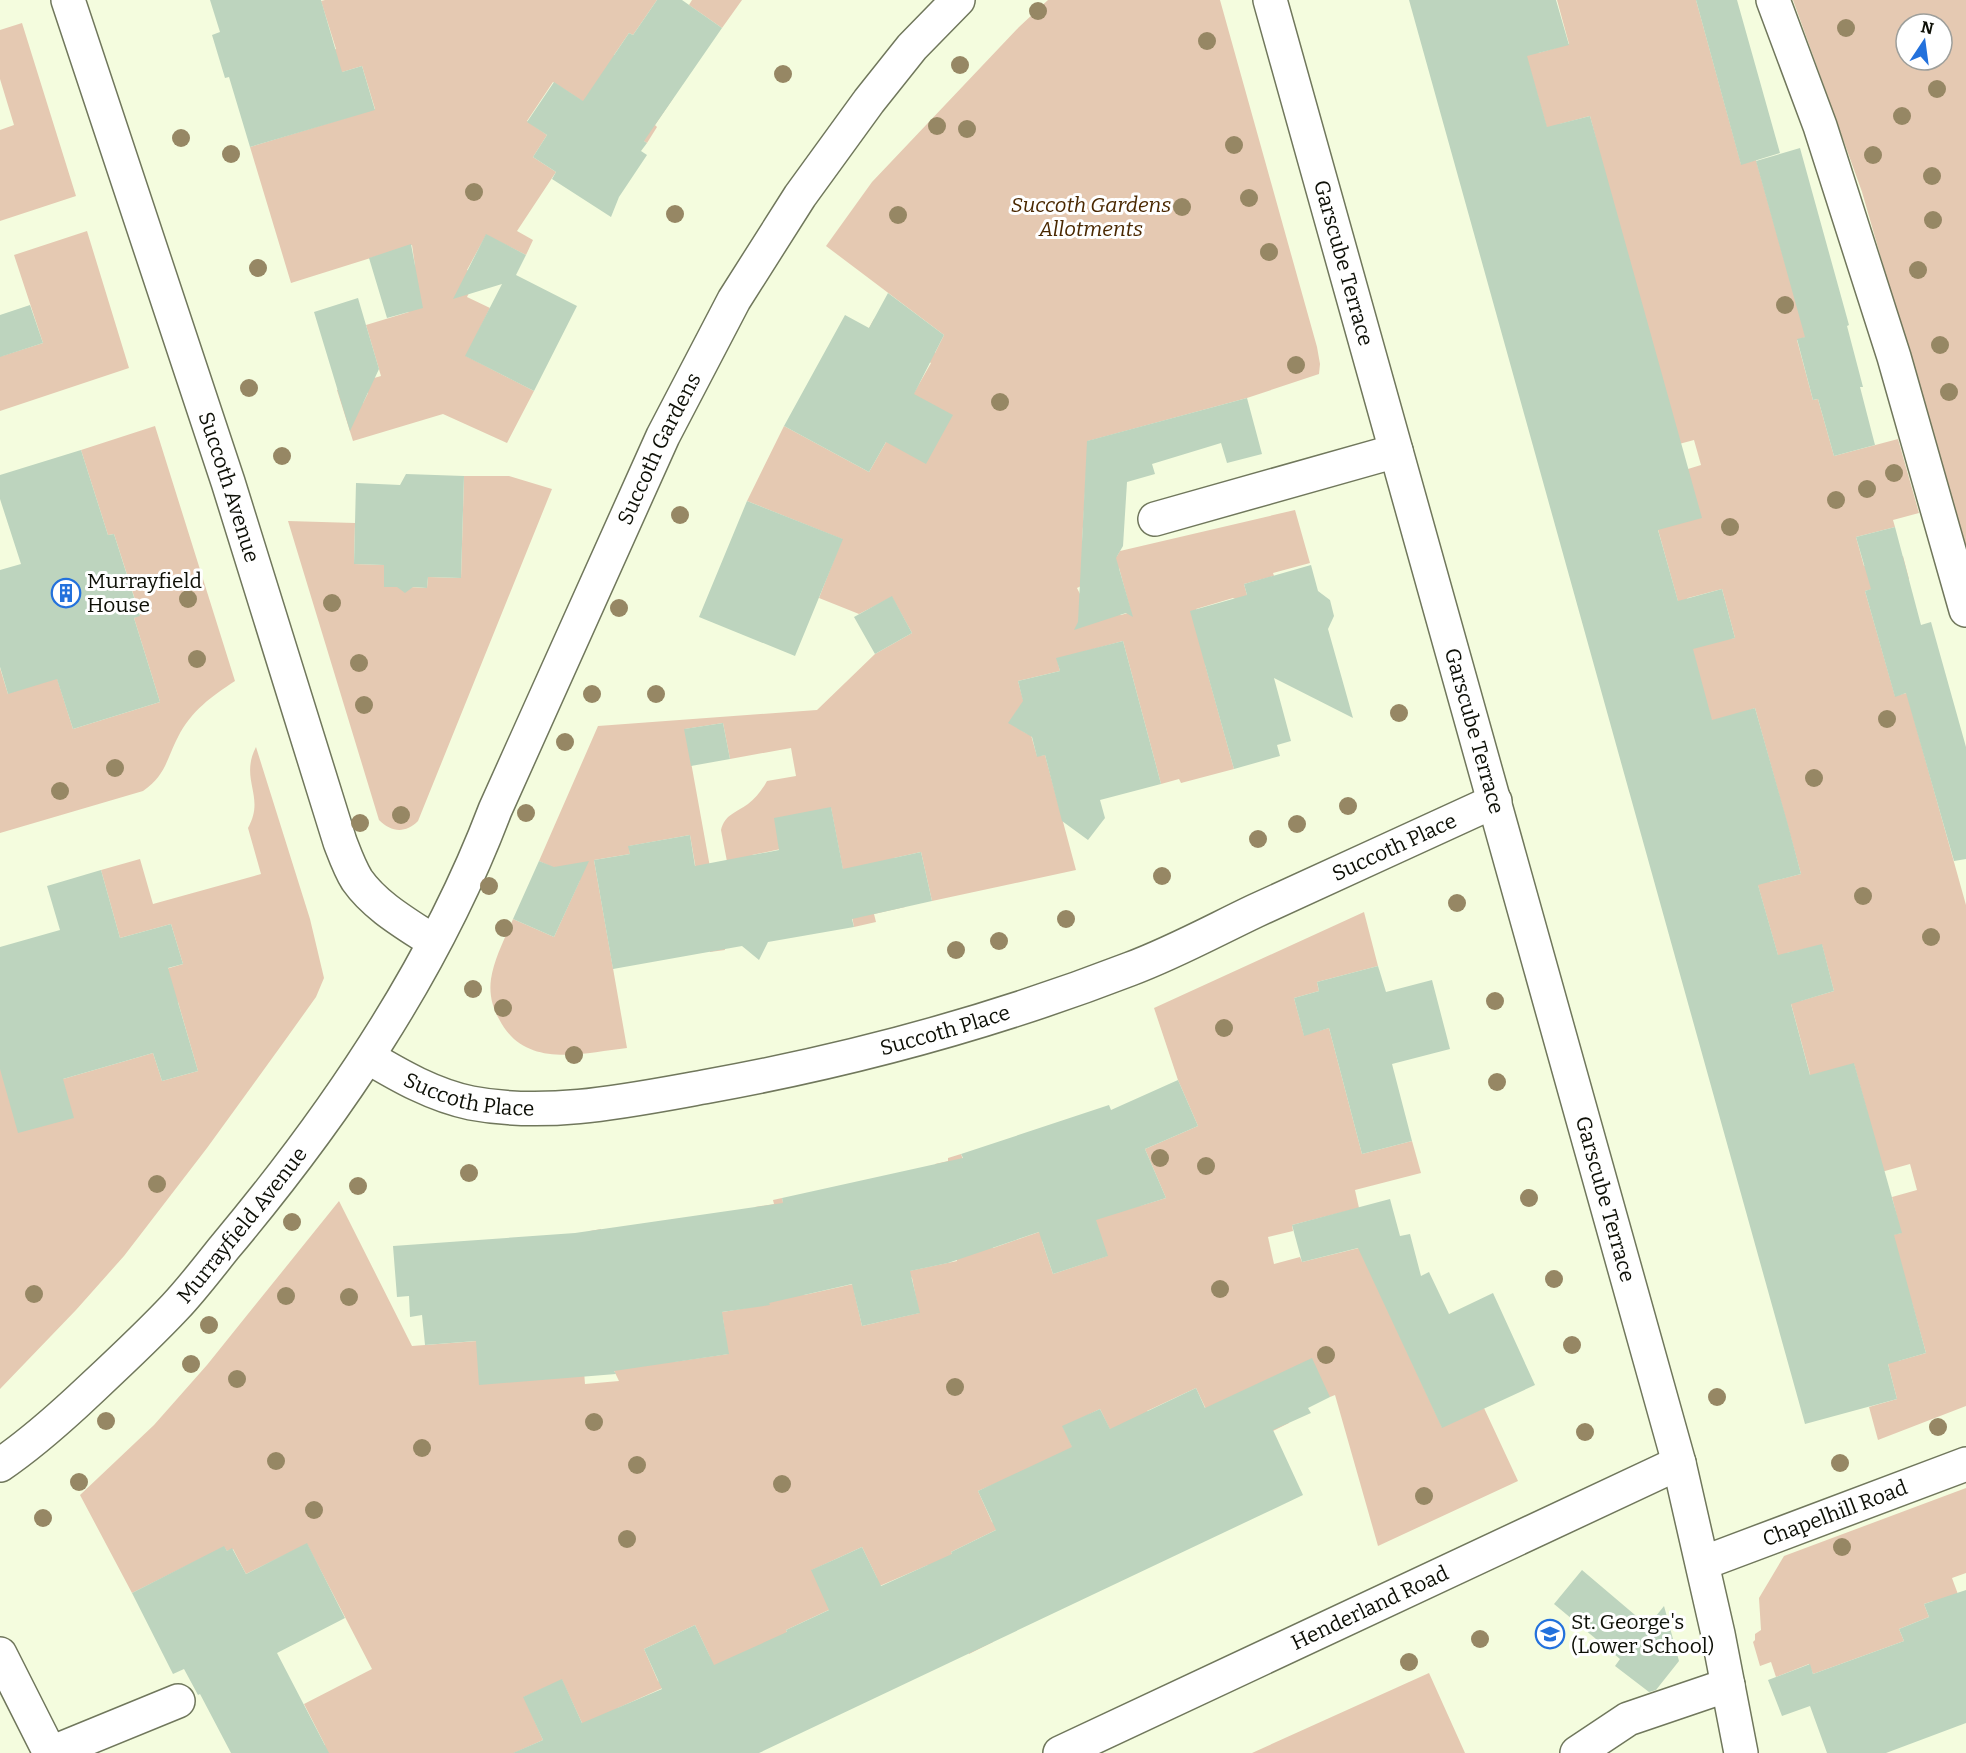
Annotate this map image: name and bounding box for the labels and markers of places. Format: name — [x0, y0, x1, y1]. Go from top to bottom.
place label: Murrayfield House — [87, 568, 202, 618]
building icon: Murrayfield House — [50, 577, 82, 609]
place label: St. George's (Lower School) — [1571, 1609, 1714, 1659]
school or university icon: St. George's (Lower School) — [1534, 1618, 1566, 1650]

